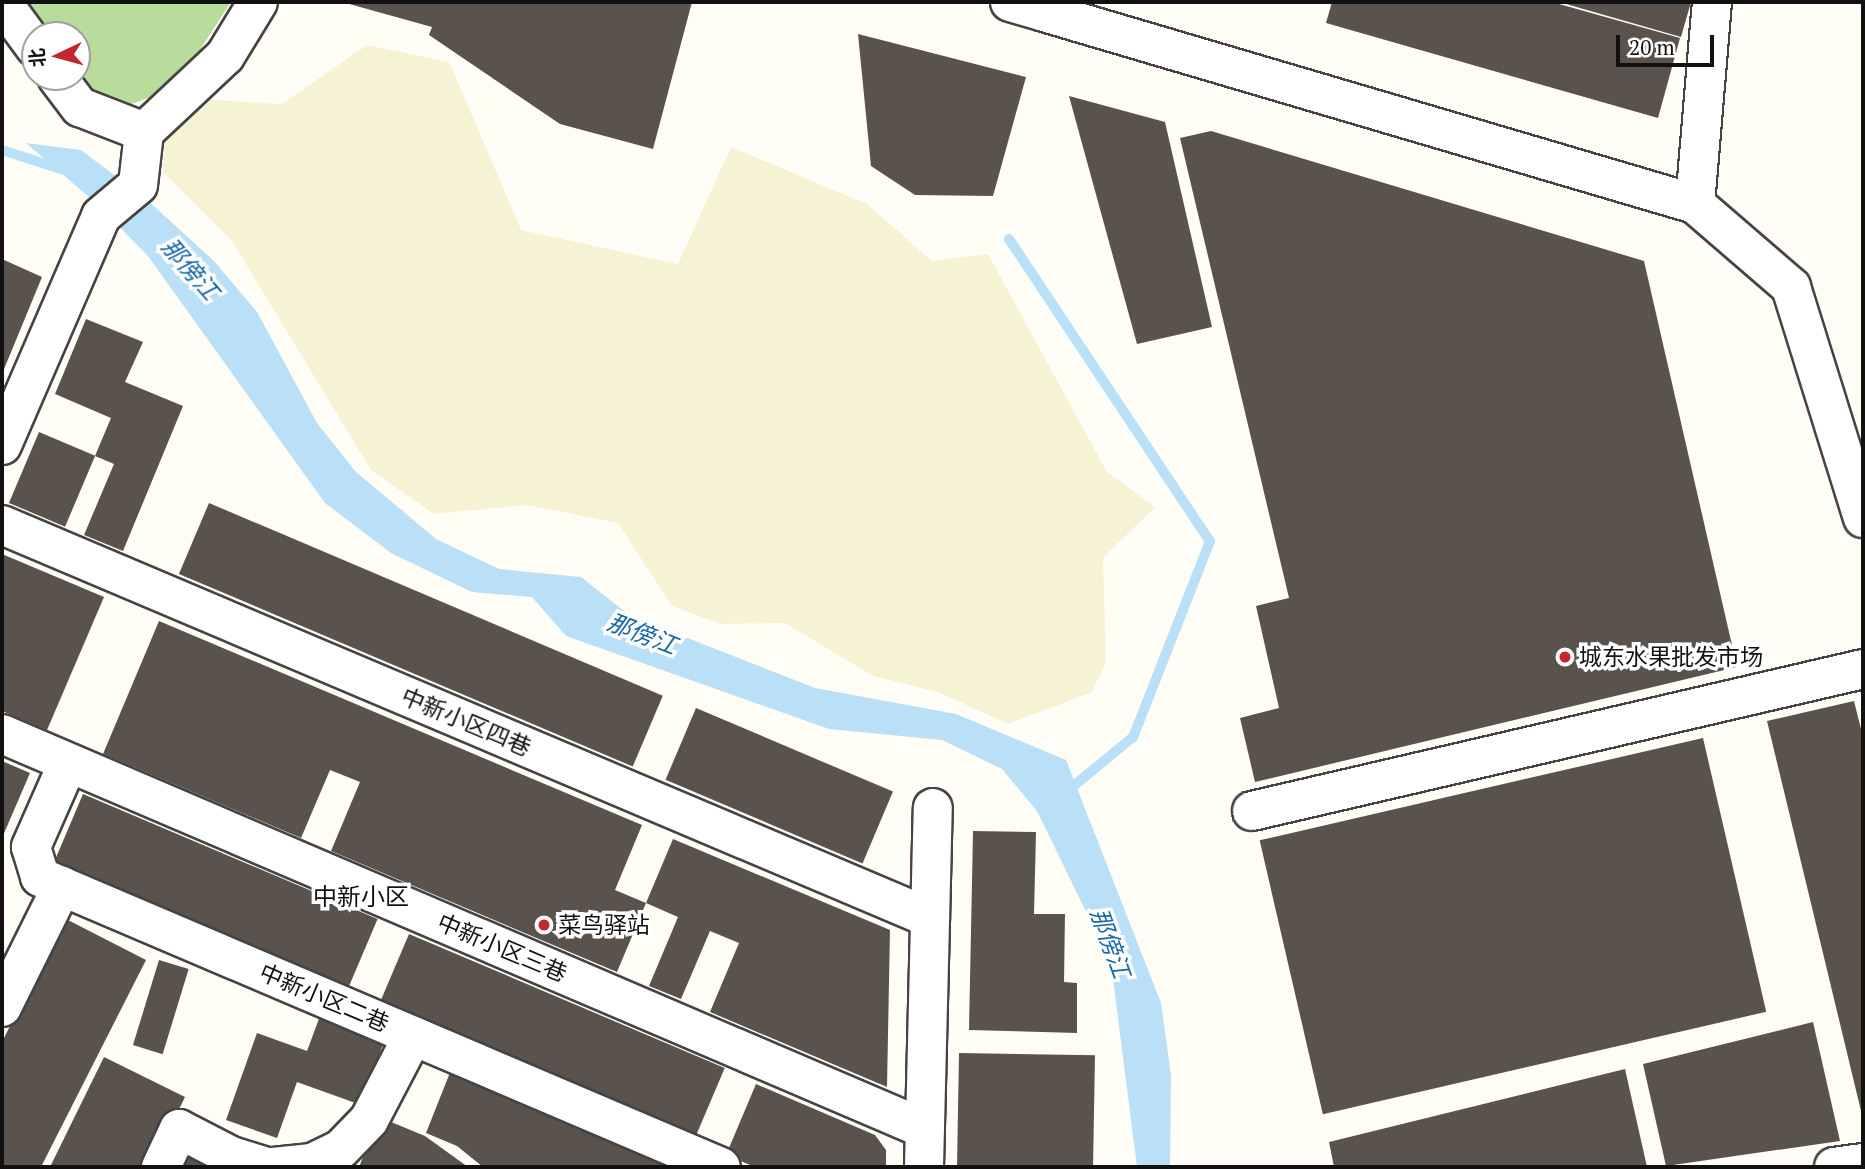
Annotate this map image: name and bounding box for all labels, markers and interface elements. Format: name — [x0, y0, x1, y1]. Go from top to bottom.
north arrow — [21, 21, 91, 91]
scale bar — [1620, 21, 1718, 65]
text: 20 m — [1629, 33, 1675, 61]
text: 北 — [23, 47, 50, 68]
water label: 那傍江 — [156, 232, 224, 306]
water label: 那傍江 — [603, 608, 681, 660]
place label: 城东水果批发市场 — [1579, 643, 1763, 671]
marker: 城东水果批发市场 — [1557, 649, 1573, 665]
street label: 中新小区四巷 — [397, 682, 535, 762]
district label: 中新小区 — [313, 883, 409, 911]
water label: 那傍江 — [1084, 904, 1136, 982]
street label: 中新小区三巷 — [433, 908, 571, 988]
place label: 菜鸟驿站 — [558, 911, 650, 939]
marker: 菜鸟驿站 — [536, 917, 552, 933]
street label: 中新小区二巷 — [255, 958, 393, 1038]

